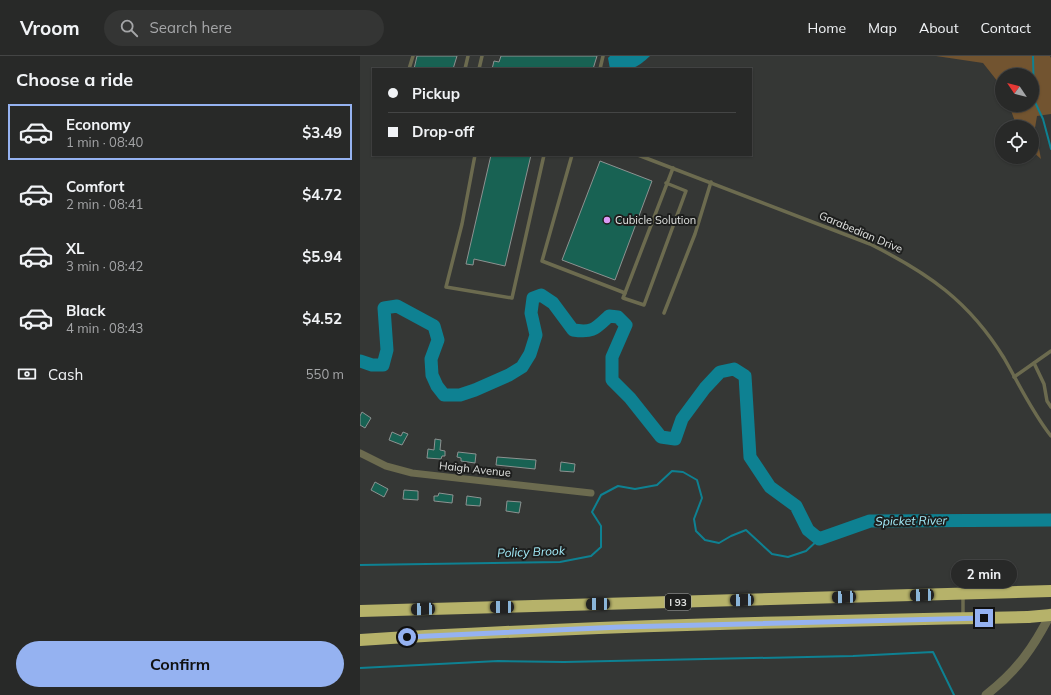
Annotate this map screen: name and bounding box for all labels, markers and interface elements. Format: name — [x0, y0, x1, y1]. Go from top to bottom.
search box — [104, 10, 384, 46]
text: Vroom — [20, 16, 80, 40]
icon: search — [118, 17, 140, 39]
text: Search here — [150, 18, 232, 37]
text: Home — [807, 19, 846, 37]
text: Map — [868, 19, 897, 37]
text: About — [919, 19, 959, 37]
text: Contact — [981, 19, 1031, 37]
text: Choose a ride — [16, 68, 133, 91]
north arrow — [995, 68, 1039, 112]
map controls — [995, 68, 1039, 164]
text: Pickup — [412, 84, 460, 103]
icon: car — [18, 114, 54, 150]
text: Economy — [66, 115, 131, 134]
button: locate — [995, 120, 1039, 164]
text: Drop-off — [412, 122, 474, 141]
text: $3.49 — [302, 123, 342, 142]
text: 1 min · 08:40 — [66, 134, 143, 150]
icon: car — [18, 176, 54, 212]
text: Comfort — [66, 177, 124, 196]
text: $4.72 — [302, 185, 342, 204]
text: 2 min · 08:41 — [66, 196, 143, 212]
street label: Garabedian Drive — [817, 208, 905, 256]
place label: Cubicle Solution — [615, 213, 696, 227]
marker: Cubicle Solution — [602, 215, 612, 225]
icon: car — [18, 238, 54, 274]
text: XL — [66, 239, 84, 258]
text: $5.94 — [302, 247, 342, 266]
text: 3 min · 08:42 — [66, 258, 143, 274]
icon: car — [18, 300, 54, 336]
text: Black — [66, 301, 105, 320]
text: $4.52 — [302, 309, 342, 328]
text: 4 min · 08:43 — [66, 320, 143, 336]
icon: cash — [16, 363, 38, 385]
text: Cash — [48, 365, 83, 384]
text: 550 m — [306, 366, 344, 382]
street label: Haigh Avenue — [439, 458, 511, 480]
water label: Spicket River — [875, 512, 948, 529]
water label: Policy Brook — [497, 543, 566, 560]
callout: 2 min — [951, 560, 1017, 588]
text: 2 min — [967, 566, 1001, 582]
car — [910, 589, 934, 601]
car — [832, 591, 856, 603]
road number: I 93 — [665, 594, 691, 610]
car — [730, 594, 754, 606]
car — [586, 598, 610, 610]
car — [490, 601, 514, 613]
car — [411, 603, 435, 615]
route end — [975, 609, 993, 627]
route start — [398, 628, 416, 646]
button: Confirm — [16, 641, 344, 687]

